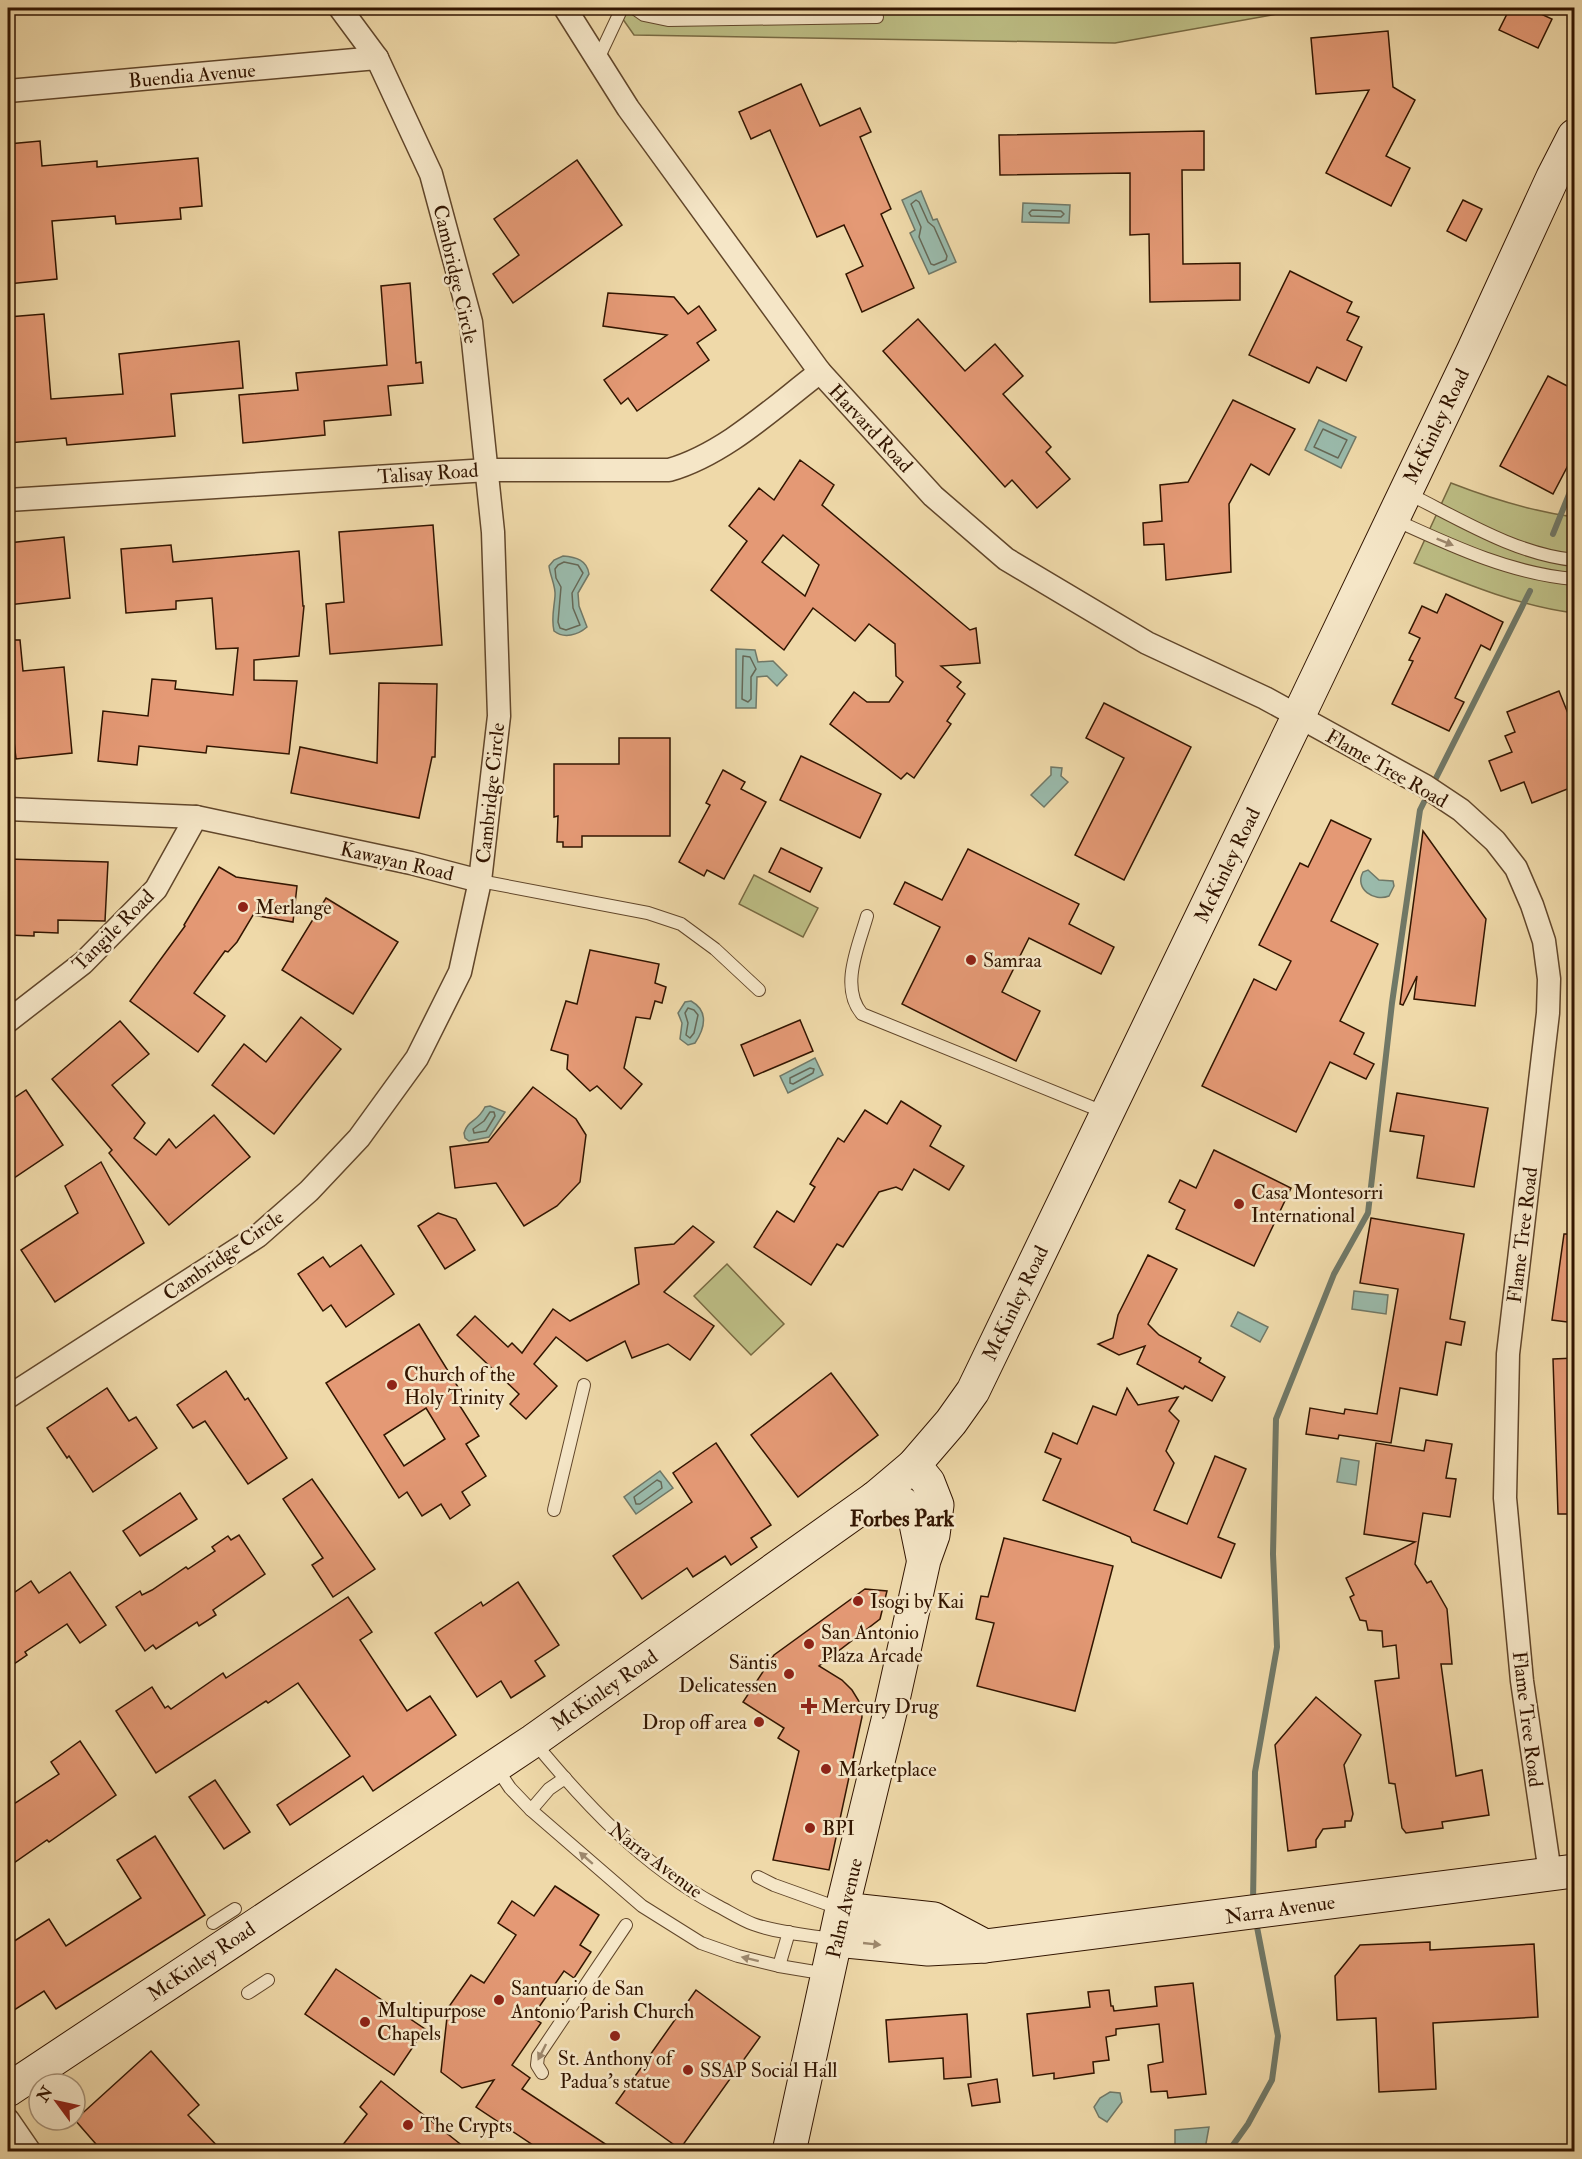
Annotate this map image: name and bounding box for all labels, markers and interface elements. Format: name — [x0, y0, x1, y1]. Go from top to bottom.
street label: Buendia Avenue — [127, 57, 257, 94]
street label: Cambridge Circle — [427, 202, 484, 346]
street label: McKinley Road — [1398, 365, 1475, 488]
street label: Harvard Road — [823, 379, 918, 478]
street label: Talisay Road — [377, 457, 479, 489]
one-way arrow — [1437, 537, 1455, 547]
street label: Cambridge Circle — [471, 721, 510, 865]
street label: Flame Tree Road — [1321, 723, 1452, 814]
street label: McKinley Road — [1189, 804, 1266, 927]
street label: Kawayan Road — [338, 836, 456, 887]
street label: Tangile Road — [67, 884, 160, 977]
place label: Merlange — [255, 895, 332, 920]
marker: Merlange — [236, 900, 250, 914]
place label: Samraa — [983, 948, 1043, 973]
marker: Samraa — [964, 953, 978, 967]
street label: Flame Tree Road — [1502, 1166, 1543, 1304]
place label: Casa Montesorri International — [1251, 1180, 1383, 1228]
marker: Casa Montesorri International — [1232, 1197, 1246, 1211]
street label: Cambridge Circle — [158, 1205, 288, 1306]
street label: McKinley Road — [977, 1242, 1054, 1365]
place label: Church of the Holy Trinity — [404, 1362, 515, 1410]
marker: Church of the Holy Trinity — [385, 1378, 399, 1392]
district label: Forbes Park — [850, 1505, 955, 1533]
place label: Isogi by Kai — [870, 1589, 964, 1614]
marker: Isogi by Kai — [851, 1594, 865, 1608]
place label: San Antonio Plaza Arcade — [821, 1620, 923, 1668]
marker: San Antonio Plaza Arcade — [802, 1637, 816, 1651]
street label: McKinley Road — [546, 1644, 663, 1736]
place label: Säntis Delicatessen — [678, 1650, 777, 1698]
street label: Flame Tree Road — [1507, 1650, 1548, 1789]
marker: Säntis Delicatessen — [782, 1667, 796, 1681]
place label: Mercury Drug — [821, 1694, 940, 1719]
marker: Mercury Drug — [802, 1699, 816, 1713]
place label: Drop off area — [642, 1710, 748, 1736]
marker: Drop off area — [752, 1715, 766, 1729]
place label: Marketplace — [838, 1757, 937, 1783]
marker: Marketplace — [819, 1762, 833, 1776]
place label: BPI — [822, 1816, 855, 1841]
street label: Narra Avenue — [604, 1817, 708, 1904]
marker: BPI — [803, 1821, 817, 1835]
one-way arrow — [579, 1852, 594, 1865]
street label: Palm Avenue — [821, 1856, 868, 1961]
street label: Narra Avenue — [1223, 1889, 1337, 1930]
street label: McKinley Road — [143, 1916, 260, 2007]
one-way arrow — [863, 1939, 882, 1948]
one-way arrow — [741, 1954, 759, 1964]
place label: Santuario de San Antonio Parish Church — [510, 1976, 695, 2024]
marker: Santuario de San Antonio Parish Church — [492, 1993, 506, 2007]
place label: Multipurpose Chapels — [377, 1998, 486, 2047]
marker: Multipurpose Chapels — [358, 2015, 372, 2029]
marker: St. Anthony of Padua's statue — [608, 2029, 622, 2043]
one-way arrow — [537, 2044, 547, 2061]
place label: St. Anthony of Padua's statue — [558, 2046, 676, 2094]
place label: SSAP Social Hall — [700, 2058, 837, 2083]
marker: SSAP Social Hall — [681, 2063, 695, 2077]
north arrow — [27, 2072, 87, 2132]
text: N — [32, 2082, 58, 2107]
place label: The Crypts — [420, 2113, 512, 2139]
marker: The Crypts — [401, 2118, 415, 2132]

